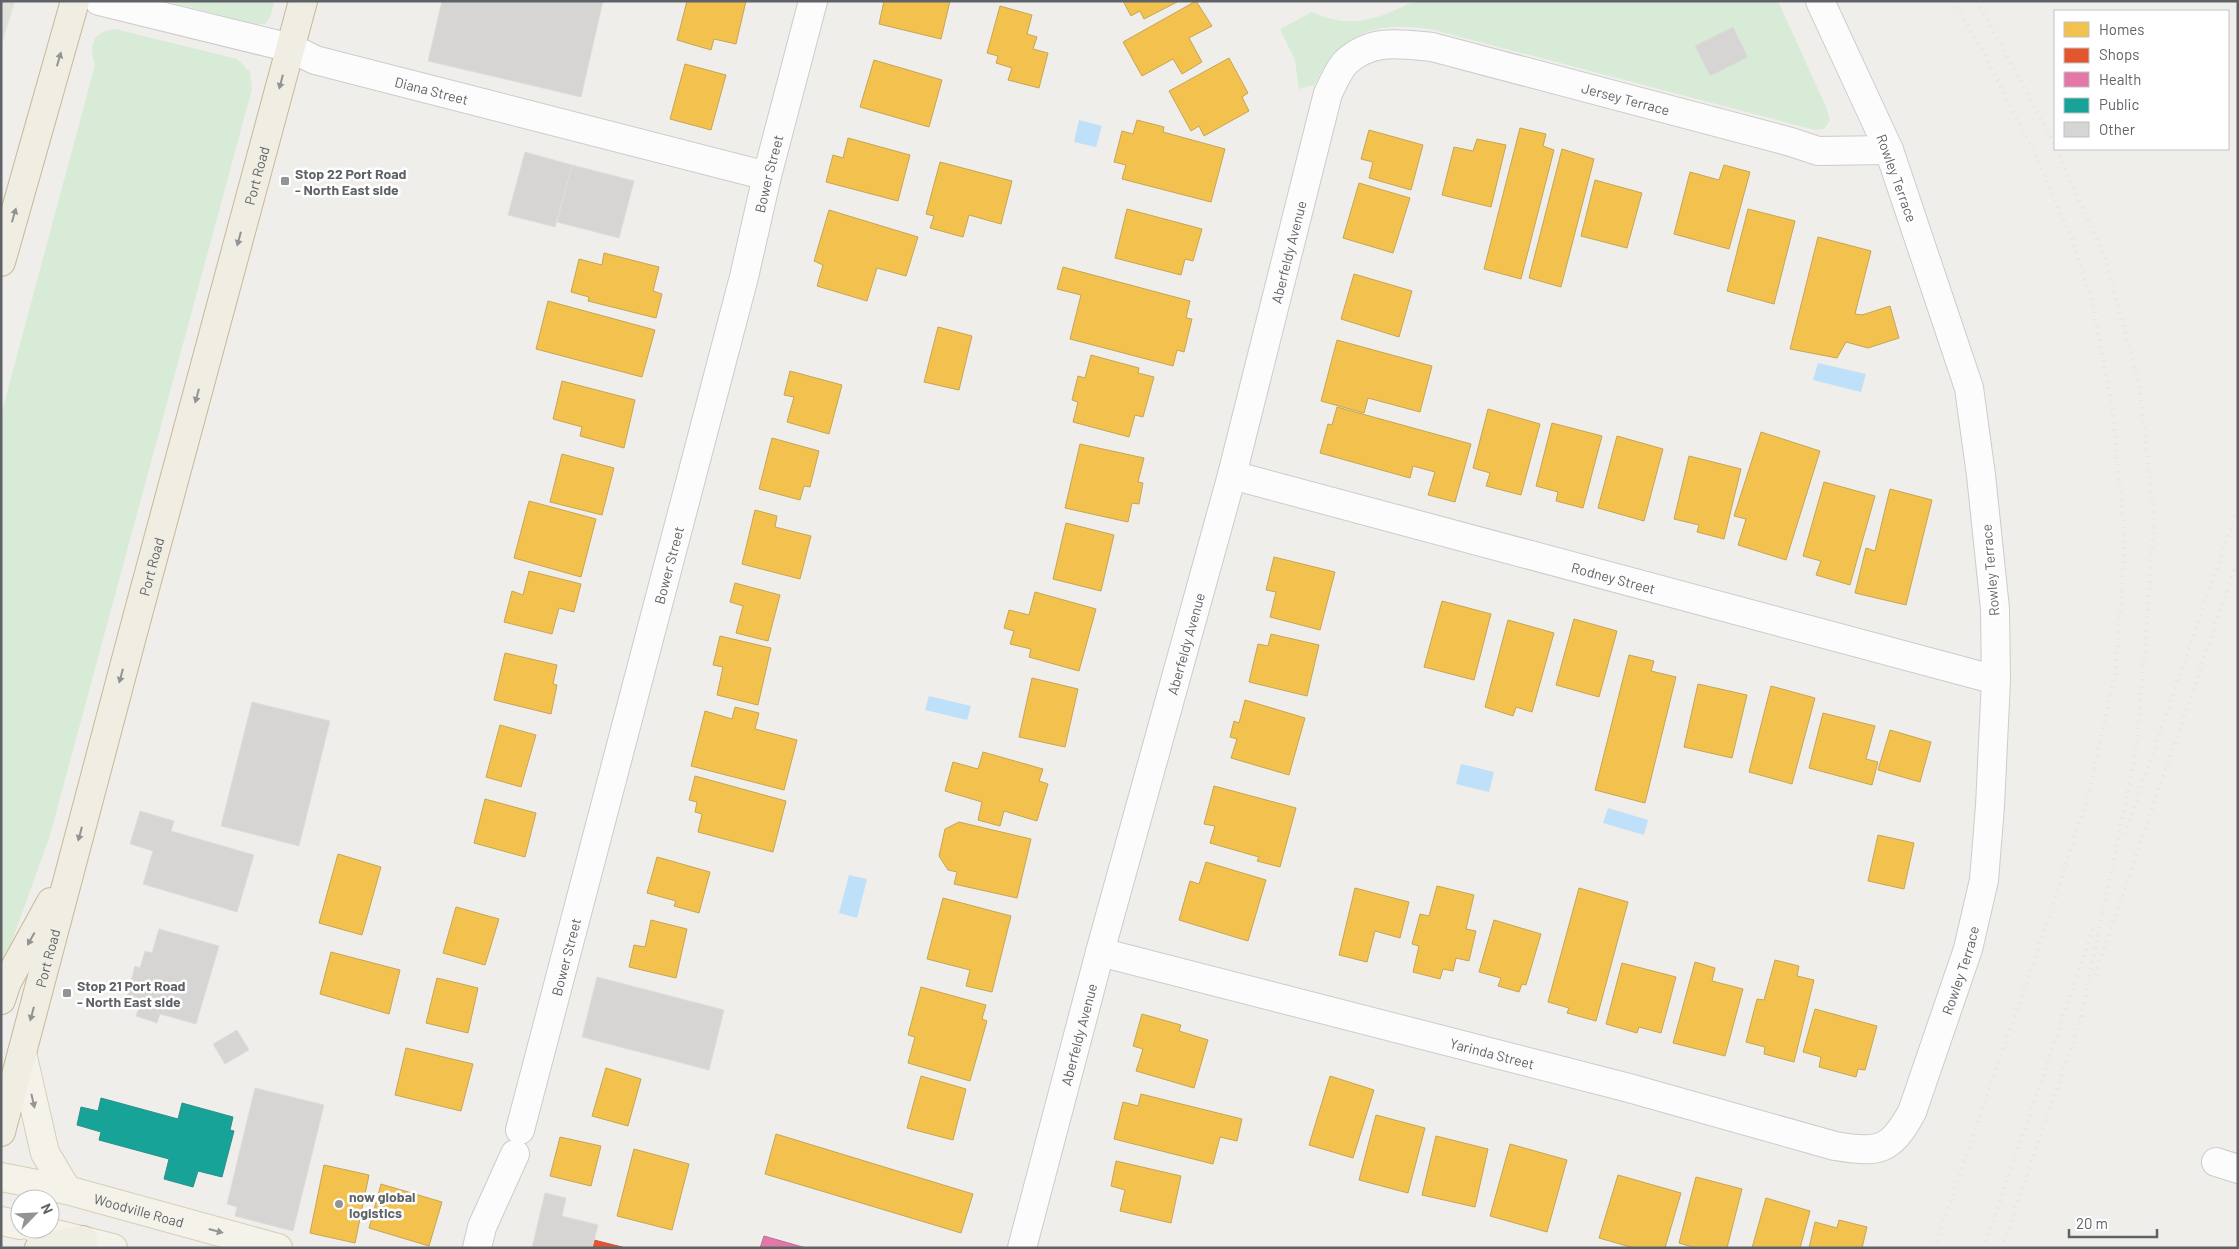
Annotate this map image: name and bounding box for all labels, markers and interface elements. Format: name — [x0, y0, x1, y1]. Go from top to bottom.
legend — [2054, 10, 2229, 150]
text: Homes — [2099, 20, 2144, 38]
text: Shops — [2099, 45, 2139, 63]
one-way arrow — [55, 51, 63, 66]
text: Health — [2099, 70, 2141, 88]
street label: Diana Street — [393, 72, 470, 108]
one-way arrow — [277, 75, 285, 90]
street label: Jersey Terrace — [1580, 79, 1672, 118]
text: Public — [2099, 95, 2139, 113]
text: Other — [2099, 120, 2136, 138]
street label: Rowley Terrace — [1873, 132, 1921, 224]
street label: Bower Street — [750, 133, 786, 214]
street label: Port Road — [240, 144, 272, 207]
place label: Stop 22 Port Road - North East side — [295, 165, 407, 198]
marker: Stop 22 Port Road - North East side — [279, 175, 291, 187]
street label: Aberfeldy Avenue — [1267, 199, 1309, 305]
one-way arrow — [11, 208, 19, 223]
one-way arrow — [235, 231, 243, 247]
one-way arrow — [192, 388, 200, 403]
street label: Rowley Terrace — [1978, 523, 2002, 617]
street label: Bower Street — [650, 524, 687, 606]
street label: Port Road — [135, 535, 167, 598]
street label: Rodney Street — [1570, 558, 1657, 597]
street label: Aberfeldy Avenue — [1163, 591, 1208, 697]
one-way arrow — [117, 669, 125, 684]
one-way arrow — [76, 826, 84, 841]
street label: Bower Street — [547, 916, 584, 998]
street label: Rowley Terrace — [1938, 924, 1982, 1017]
street label: Port Road — [31, 927, 63, 989]
one-way arrow — [27, 931, 35, 946]
place label: Stop 21 Port Road - North East side — [77, 977, 186, 1010]
street label: Aberfeldy Avenue — [1057, 981, 1100, 1087]
marker: Stop 21 Port Road - North East side — [61, 987, 73, 999]
one-way arrow — [28, 1007, 36, 1022]
street label: Yarinda Street — [1448, 1034, 1536, 1072]
one-way arrow — [29, 1093, 37, 1108]
place label: now global logistics — [349, 1188, 416, 1221]
north arrow — [10, 1189, 60, 1239]
street label: Woodville Road — [92, 1189, 186, 1230]
marker: now global logistics — [333, 1198, 345, 1210]
text: N — [38, 1201, 57, 1216]
scale bar — [2069, 1206, 2156, 1238]
text: 20 m — [2076, 1214, 2108, 1232]
one-way arrow — [208, 1227, 223, 1235]

